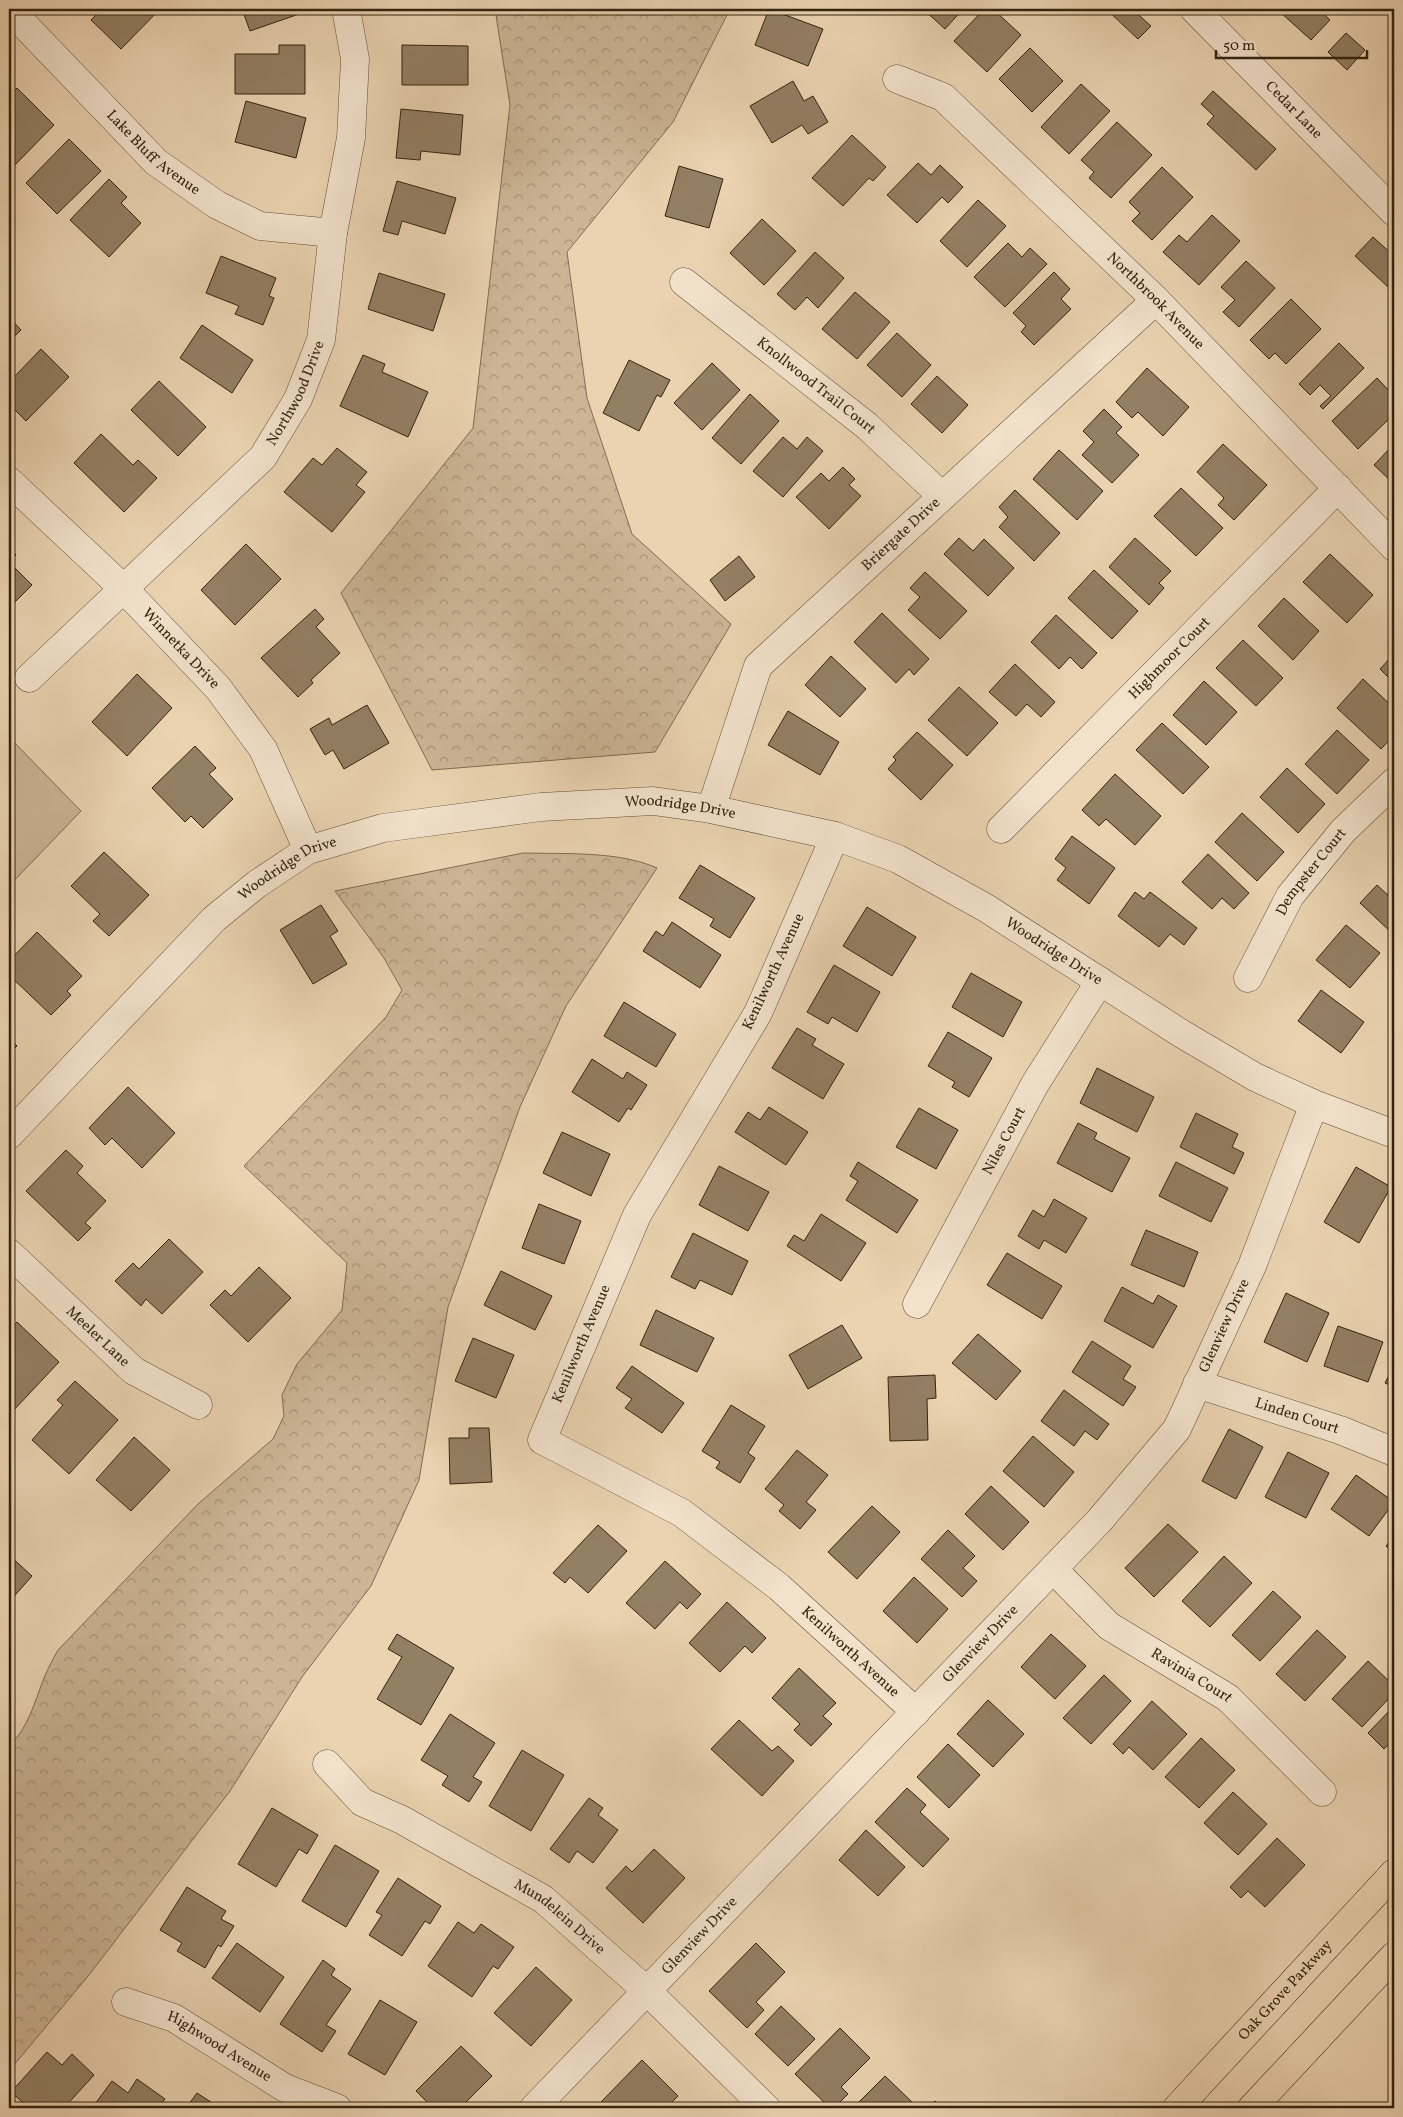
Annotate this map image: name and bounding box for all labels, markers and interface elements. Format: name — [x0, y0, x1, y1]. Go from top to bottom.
scale bar — [1216, 28, 1367, 60]
text: 50 m — [1223, 36, 1255, 57]
street label: Cedar Lane — [1260, 76, 1327, 144]
street label: Lake Bluff Avenue — [101, 106, 204, 200]
street label: Northbrook Avenue — [1102, 248, 1209, 354]
street label: Knollwood Trail Court — [752, 332, 880, 439]
street label: Northwood Drive — [262, 338, 330, 450]
street label: Briergate Drive — [857, 493, 945, 576]
street label: Winnetka Drive — [137, 603, 224, 694]
street label: Highmoor Court — [1124, 612, 1215, 704]
street label: Woodridge Drive — [624, 790, 738, 825]
street label: Dempster Court — [1271, 824, 1352, 919]
street label: Woodridge Drive — [234, 832, 339, 906]
street label: Kenilworth Avenue — [738, 910, 810, 1034]
street label: Woodridge Drive — [1001, 912, 1107, 991]
street label: Niles Court — [978, 1103, 1031, 1179]
street label: Glenview Drive — [1194, 1275, 1255, 1376]
street label: Kenilworth Avenue — [548, 1282, 616, 1406]
street label: Meeler Lane — [61, 1301, 134, 1372]
street label: Linden Court — [1252, 1393, 1342, 1440]
street label: Glenview Drive — [938, 1600, 1023, 1688]
street label: Kenilworth Avenue — [796, 1601, 904, 1702]
street label: Ravinia Court — [1147, 1643, 1237, 1707]
street label: Mundelein Drive — [510, 1874, 610, 1960]
street label: Glenview Drive — [657, 1892, 742, 1980]
street label: Oak Grove Parkway — [1234, 1936, 1337, 2045]
street label: Highwood Avenue — [164, 2006, 275, 2087]

